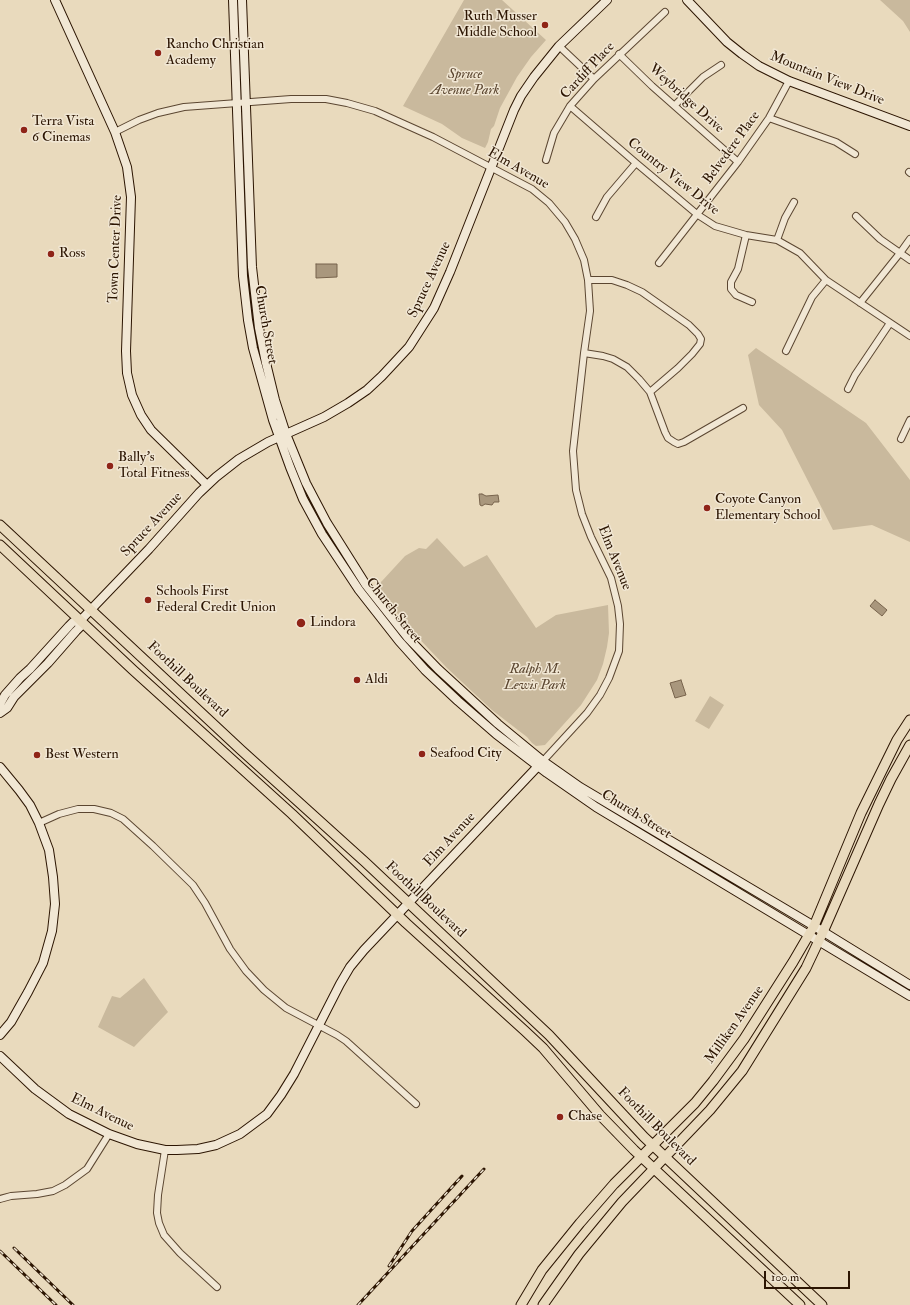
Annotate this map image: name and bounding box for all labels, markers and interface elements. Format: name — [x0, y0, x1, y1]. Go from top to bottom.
place label: Ruth Musser Middle School — [456, 9, 537, 42]
marker: Ruth Musser Middle School — [540, 20, 550, 30]
place label: Rancho Christian Academy — [166, 37, 264, 70]
street label: Cardiff Place — [557, 39, 619, 103]
marker: Rancho Christian Academy — [153, 48, 163, 58]
street label: Mountain View Drive — [767, 48, 887, 110]
street label: Weybridge Drive — [645, 61, 727, 137]
park label: Spruce Avenue Park — [431, 67, 499, 100]
street label: Belvedere Place — [700, 108, 764, 188]
place label: Terra Vista 6 Cinemas — [32, 114, 94, 146]
marker: Terra Vista 6 Cinemas — [19, 125, 29, 135]
street label: Country View Drive — [624, 135, 722, 219]
street label: Elm Avenue — [484, 145, 552, 193]
street label: Town Center Drive — [106, 195, 126, 303]
street label: Spruce Avenue — [405, 239, 455, 321]
place label: Ross — [59, 246, 85, 262]
marker: Ross — [46, 249, 56, 259]
street label: Church Street — [250, 284, 280, 366]
place label: Bally's Total Fitness — [118, 450, 190, 482]
marker: Bally's Total Fitness — [105, 461, 115, 471]
street label: Spruce Avenue — [118, 489, 186, 561]
place label: Coyote Canyon Elementary School — [715, 492, 821, 524]
marker: Coyote Canyon Elementary School — [702, 503, 712, 513]
street label: Elm Avenue — [593, 523, 635, 593]
street label: Church Street — [361, 575, 425, 647]
place label: Schools First Federal Credit Union — [156, 584, 276, 616]
marker: Schools First Federal Credit Union — [143, 595, 153, 605]
place label: Lindora — [310, 615, 356, 631]
marker: Lindora — [295, 617, 307, 629]
street label: Foothill Boulevard — [143, 638, 231, 722]
park label: Ralph M. Lewis Park — [504, 662, 566, 694]
place label: Aldi — [365, 672, 388, 688]
marker: Aldi — [352, 675, 362, 685]
place label: Seafood City — [430, 746, 502, 762]
place label: Best Western — [45, 747, 119, 763]
marker: Seafood City — [417, 749, 427, 759]
marker: Best Western — [32, 750, 42, 760]
street label: Church Street — [598, 787, 674, 843]
street label: Elm Avenue — [421, 809, 479, 871]
street label: Foothill Boulevard — [381, 858, 469, 942]
street label: Milliken Avenue — [702, 983, 768, 1067]
street label: Foothill Boulevard — [613, 1084, 699, 1170]
street label: Elm Avenue — [68, 1091, 136, 1135]
place label: Chase — [568, 1109, 602, 1125]
marker: Chase — [555, 1112, 565, 1122]
scale bar — [766, 1263, 852, 1289]
text: 100 m — [771, 1270, 799, 1285]

